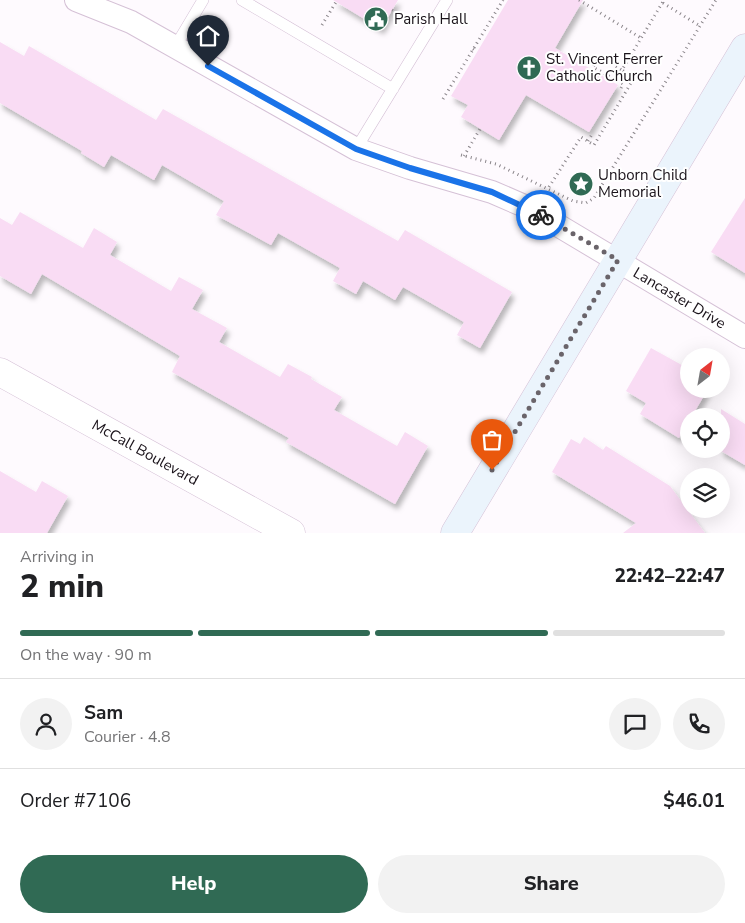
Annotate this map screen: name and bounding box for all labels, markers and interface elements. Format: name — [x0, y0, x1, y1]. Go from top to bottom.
public building icon: Parish Hall — [363, 6, 389, 32]
place label: Parish Hall — [394, 9, 468, 29]
pin — [187, 15, 229, 66]
icon: home — [194, 22, 222, 50]
place label: St. Vincent Ferrer Catholic Church — [546, 49, 663, 86]
church icon: St. Vincent Ferrer Catholic Church — [516, 55, 542, 81]
place label: Unborn Child Memorial — [598, 165, 687, 202]
place icon: Unborn Child Memorial — [568, 171, 594, 197]
courier — [516, 190, 566, 240]
icon: bike — [527, 201, 555, 229]
street label: Lancaster Drive — [630, 263, 730, 333]
north arrow — [680, 348, 730, 398]
map controls — [680, 348, 730, 518]
button: locate — [680, 408, 730, 458]
street label: McCall Boulevard — [88, 415, 202, 490]
pin — [471, 419, 513, 470]
icon: bag — [478, 426, 506, 454]
button: layers — [680, 468, 730, 518]
text: Arriving in — [20, 546, 94, 568]
text: 22:42–22:47 — [614, 563, 725, 589]
text: 2 min — [20, 565, 104, 608]
text: On the way · 90 m — [20, 644, 152, 666]
button: person — [20, 698, 72, 750]
button: chat — [609, 698, 661, 750]
button: phone — [673, 698, 725, 750]
text: Sam — [84, 700, 123, 726]
text: Courier · 4.8 — [84, 726, 170, 748]
text: Order #7106 — [20, 788, 131, 814]
text: $46.01 — [663, 788, 725, 814]
button: Help — [20, 855, 368, 913]
button: Share — [378, 855, 725, 913]

